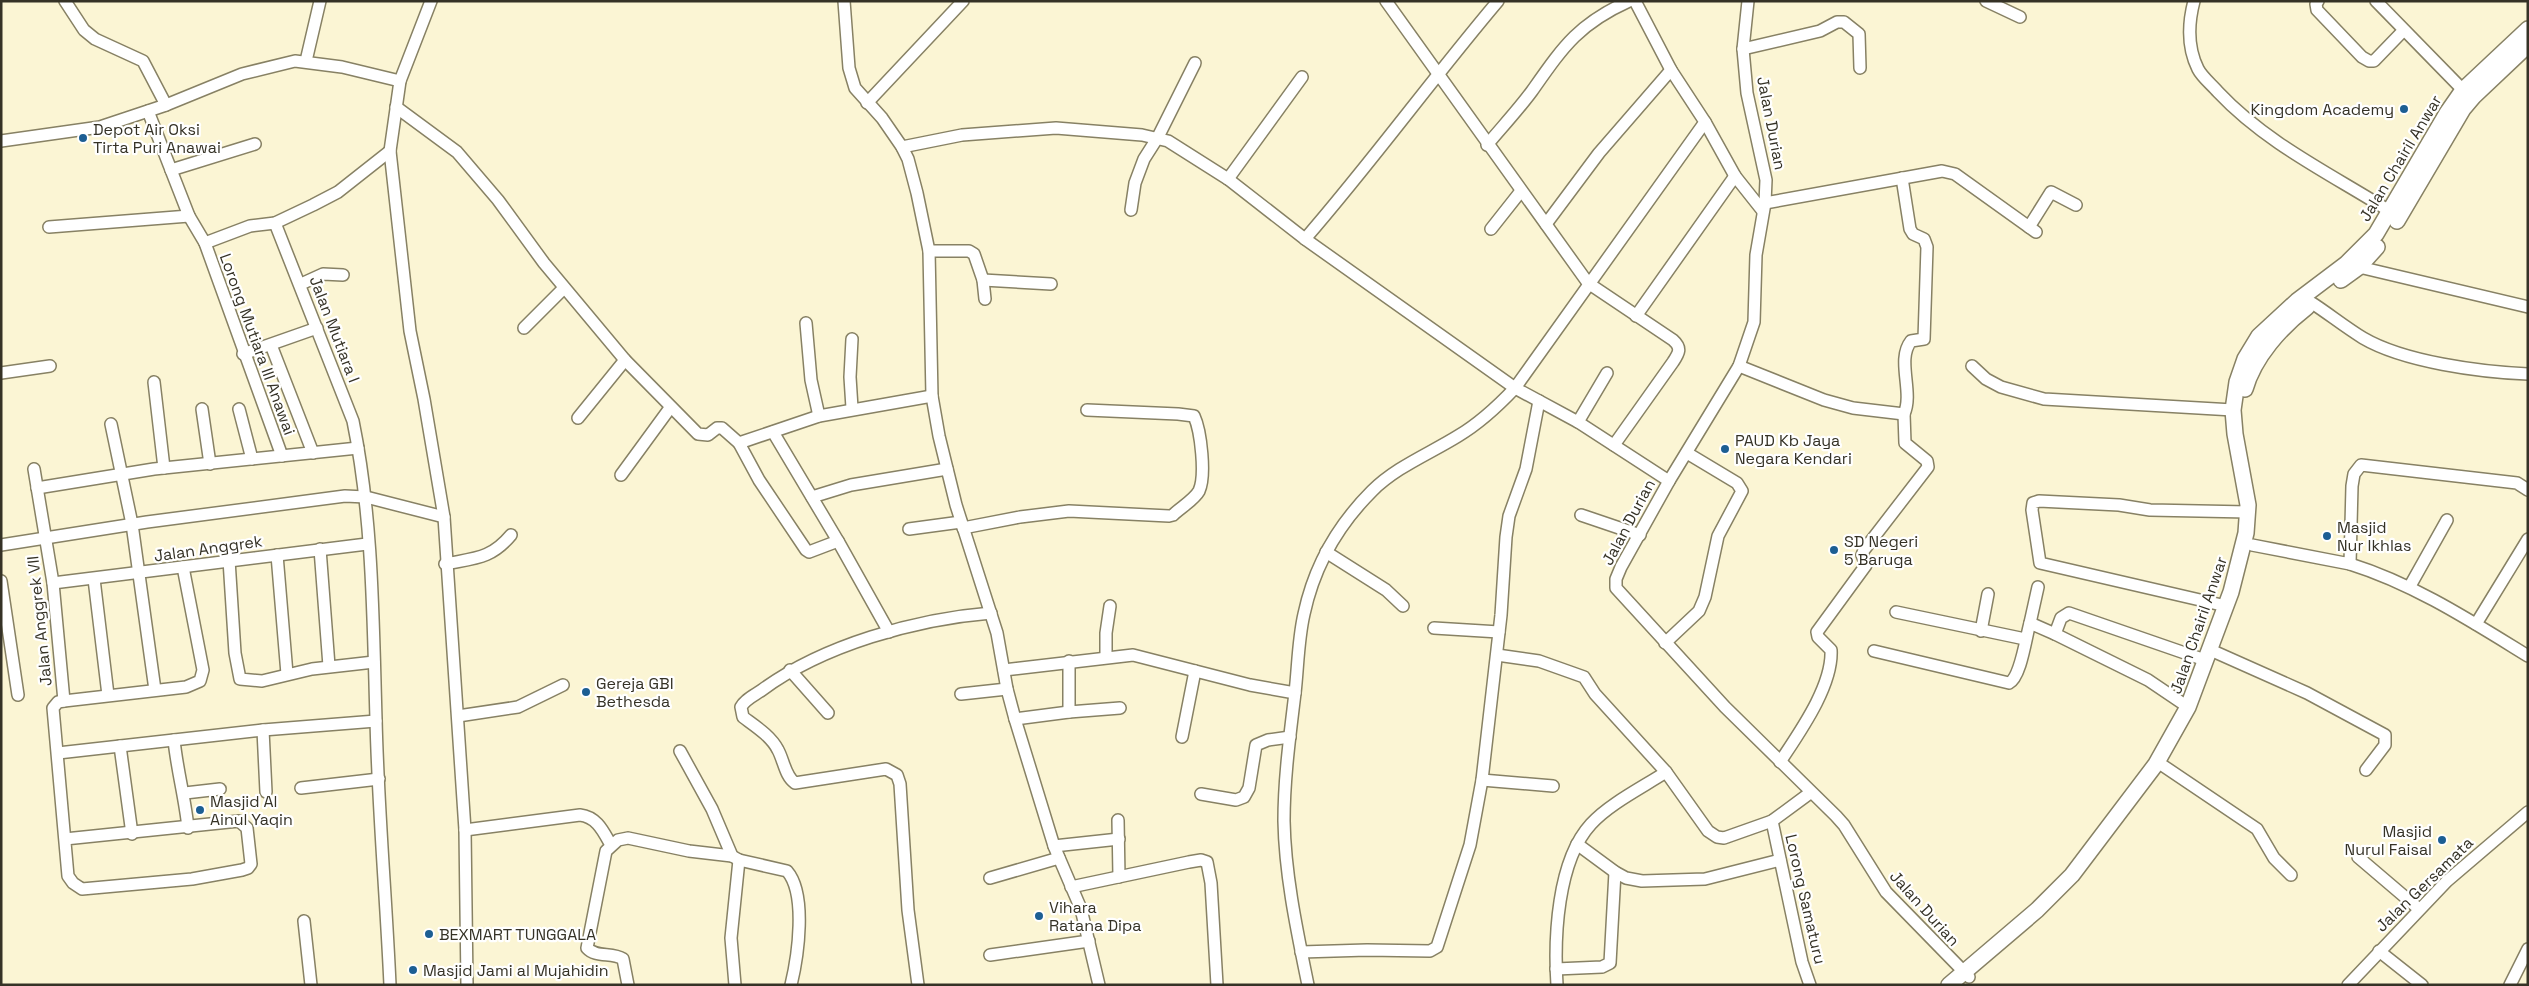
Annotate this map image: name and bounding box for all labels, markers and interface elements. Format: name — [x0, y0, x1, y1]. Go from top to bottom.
street label: Jalan Durian — [1752, 75, 1791, 172]
street label: Jalan Chairil Anwar — [2354, 91, 2447, 225]
place label: Kingdom Academy — [2251, 99, 2394, 120]
marker: Kingdom Academy — [2398, 103, 2410, 115]
place label: Depot Air Oksi Tirta Puri Anawai — [93, 119, 221, 158]
marker: Depot Air Oksi Tirta Puri Anawai — [77, 132, 89, 144]
street label: Lorong Mutiara III Anawai — [215, 250, 300, 438]
street label: Jalan Mutiara I — [305, 273, 364, 385]
place label: PAUD Kb Jaya Negara Kendari — [1735, 430, 1852, 469]
marker: PAUD Kb Jaya Negara Kendari — [1719, 443, 1731, 455]
street label: Jalan Durian — [1597, 475, 1660, 569]
place label: Masjid Nur Ikhlas — [2337, 517, 2411, 556]
street label: Jalan Anggrek — [152, 530, 264, 567]
marker: Masjid Nur Ikhlas — [2321, 530, 2333, 542]
place label: SD Negeri 5 Baruga — [1844, 531, 1918, 570]
marker: SD Negeri 5 Baruga — [1828, 544, 1840, 556]
street label: Jalan Chairil Anwar — [2165, 554, 2232, 697]
street label: Jalan Anggrek VII — [22, 555, 57, 687]
place label: Gereja GBI Bethesda — [596, 673, 674, 712]
marker: Gereja GBI Bethesda — [580, 686, 592, 698]
place label: Masjid Al Ainul Yaqin — [210, 791, 293, 830]
marker: Masjid Al Ainul Yaqin — [194, 804, 206, 816]
place label: Masjid Nurul Faisal — [2345, 821, 2432, 860]
street label: Lorong Samaturu — [1780, 832, 1831, 966]
street label: Jalan Gersamata — [2371, 832, 2478, 936]
marker: Masjid Nurul Faisal — [2436, 834, 2448, 846]
street label: Jalan Durian — [1885, 866, 1964, 951]
place label: Vihara Ratana Dipa — [1049, 897, 1141, 936]
marker: Vihara Ratana Dipa — [1033, 910, 1045, 922]
place label: BEXMART TUNGGALA — [439, 924, 596, 945]
marker: BEXMART TUNGGALA — [423, 928, 435, 940]
place label: Masjid Jami al Mujahidin — [423, 960, 609, 981]
marker: Masjid Jami al Mujahidin — [407, 964, 419, 976]

